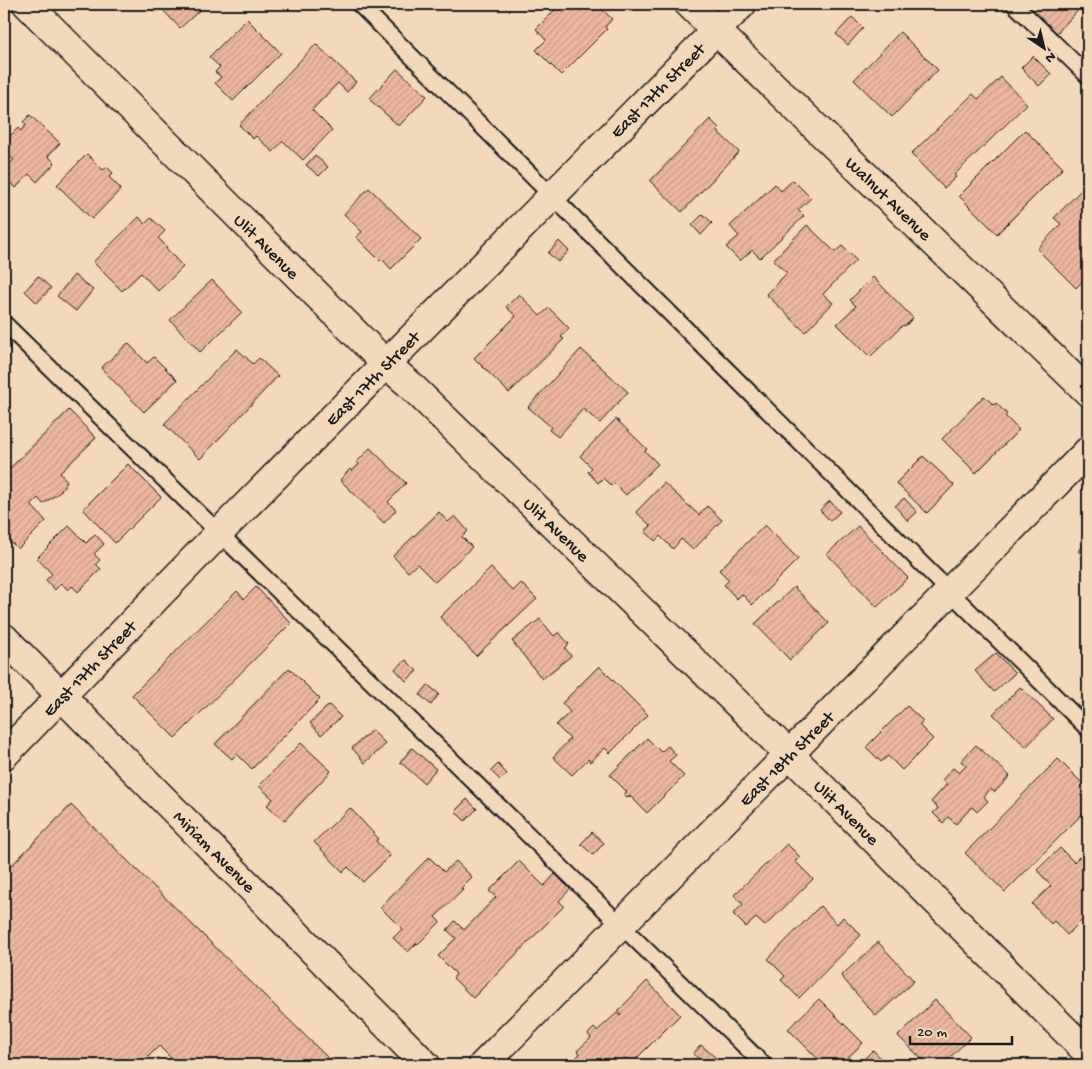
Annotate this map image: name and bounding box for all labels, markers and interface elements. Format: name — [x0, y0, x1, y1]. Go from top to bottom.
north arrow — [1020, 22, 1070, 72]
street label: East 17th Street — [607, 39, 712, 144]
text: N — [1041, 47, 1059, 66]
street label: Walnut Avenue — [840, 153, 935, 247]
street label: Ulit Avenue — [228, 211, 303, 285]
street label: East 17th Street — [322, 327, 427, 432]
street label: Ulit Avenue — [518, 494, 593, 568]
street label: East 17th Street — [40, 616, 143, 722]
street label: East 18th Street — [736, 707, 841, 812]
street label: Ulit Avenue — [808, 777, 883, 851]
street label: Miriam Avenue — [168, 807, 259, 899]
scale bar — [910, 1014, 1012, 1046]
text: 20 m — [917, 1024, 947, 1042]

